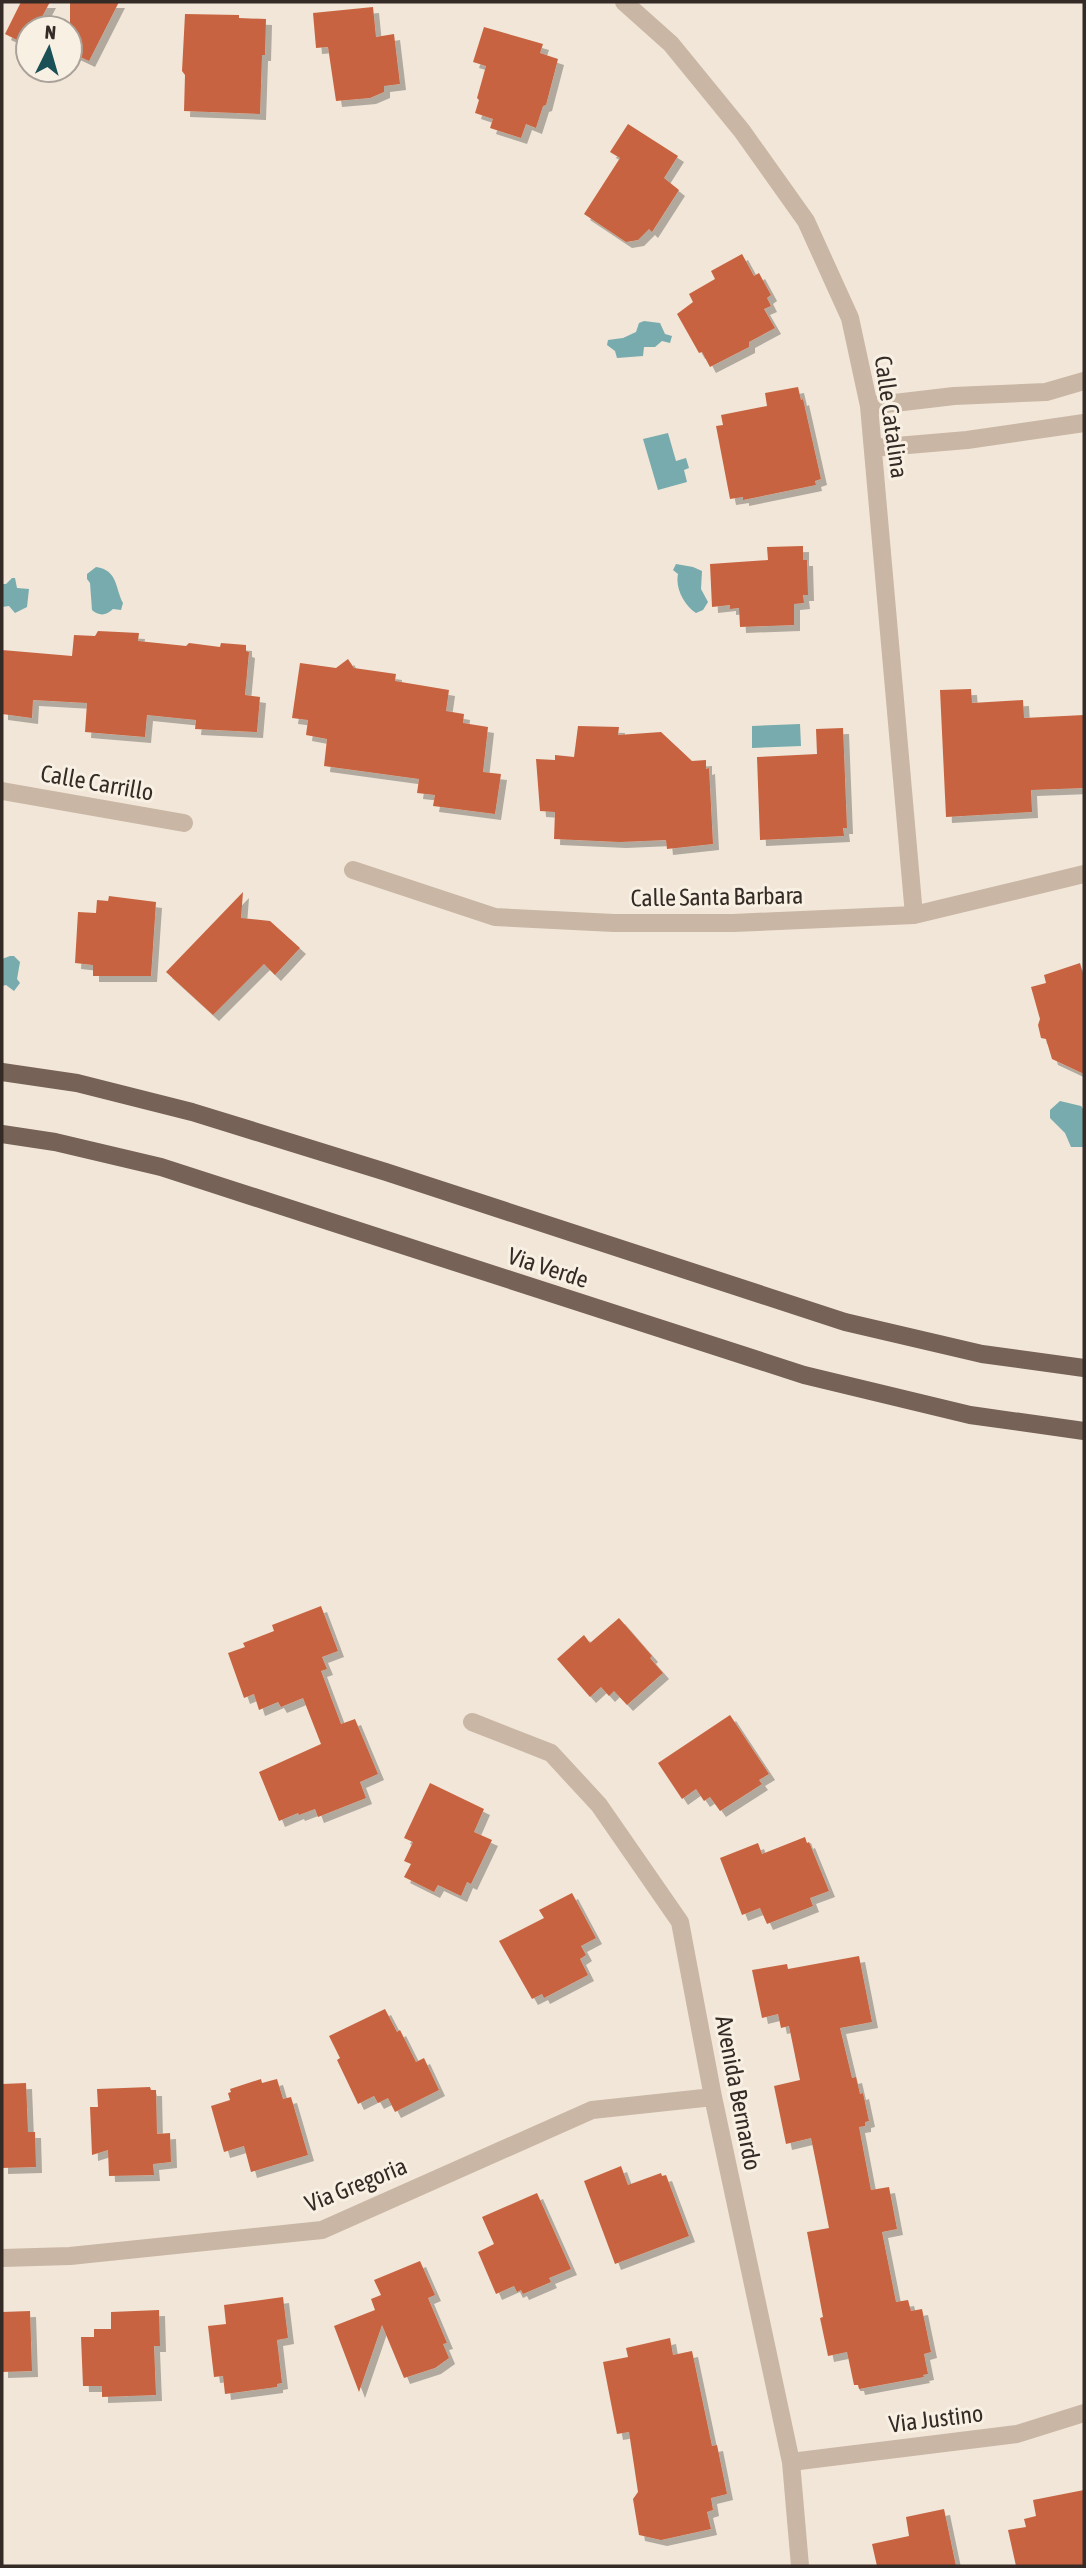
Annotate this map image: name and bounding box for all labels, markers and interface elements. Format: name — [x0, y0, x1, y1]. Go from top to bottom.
north arrow — [14, 14, 84, 84]
text: N — [44, 21, 57, 44]
street label: Calle Catalina — [870, 354, 913, 480]
street label: Calle Carrillo — [39, 759, 156, 806]
street label: Calle Santa Barbara — [630, 881, 804, 912]
street label: Via Verde — [504, 1242, 592, 1293]
street label: Avenida Bernardo — [710, 2013, 767, 2173]
street label: Via Gregoria — [301, 2152, 411, 2217]
street label: Via Justino — [887, 2399, 985, 2438]

